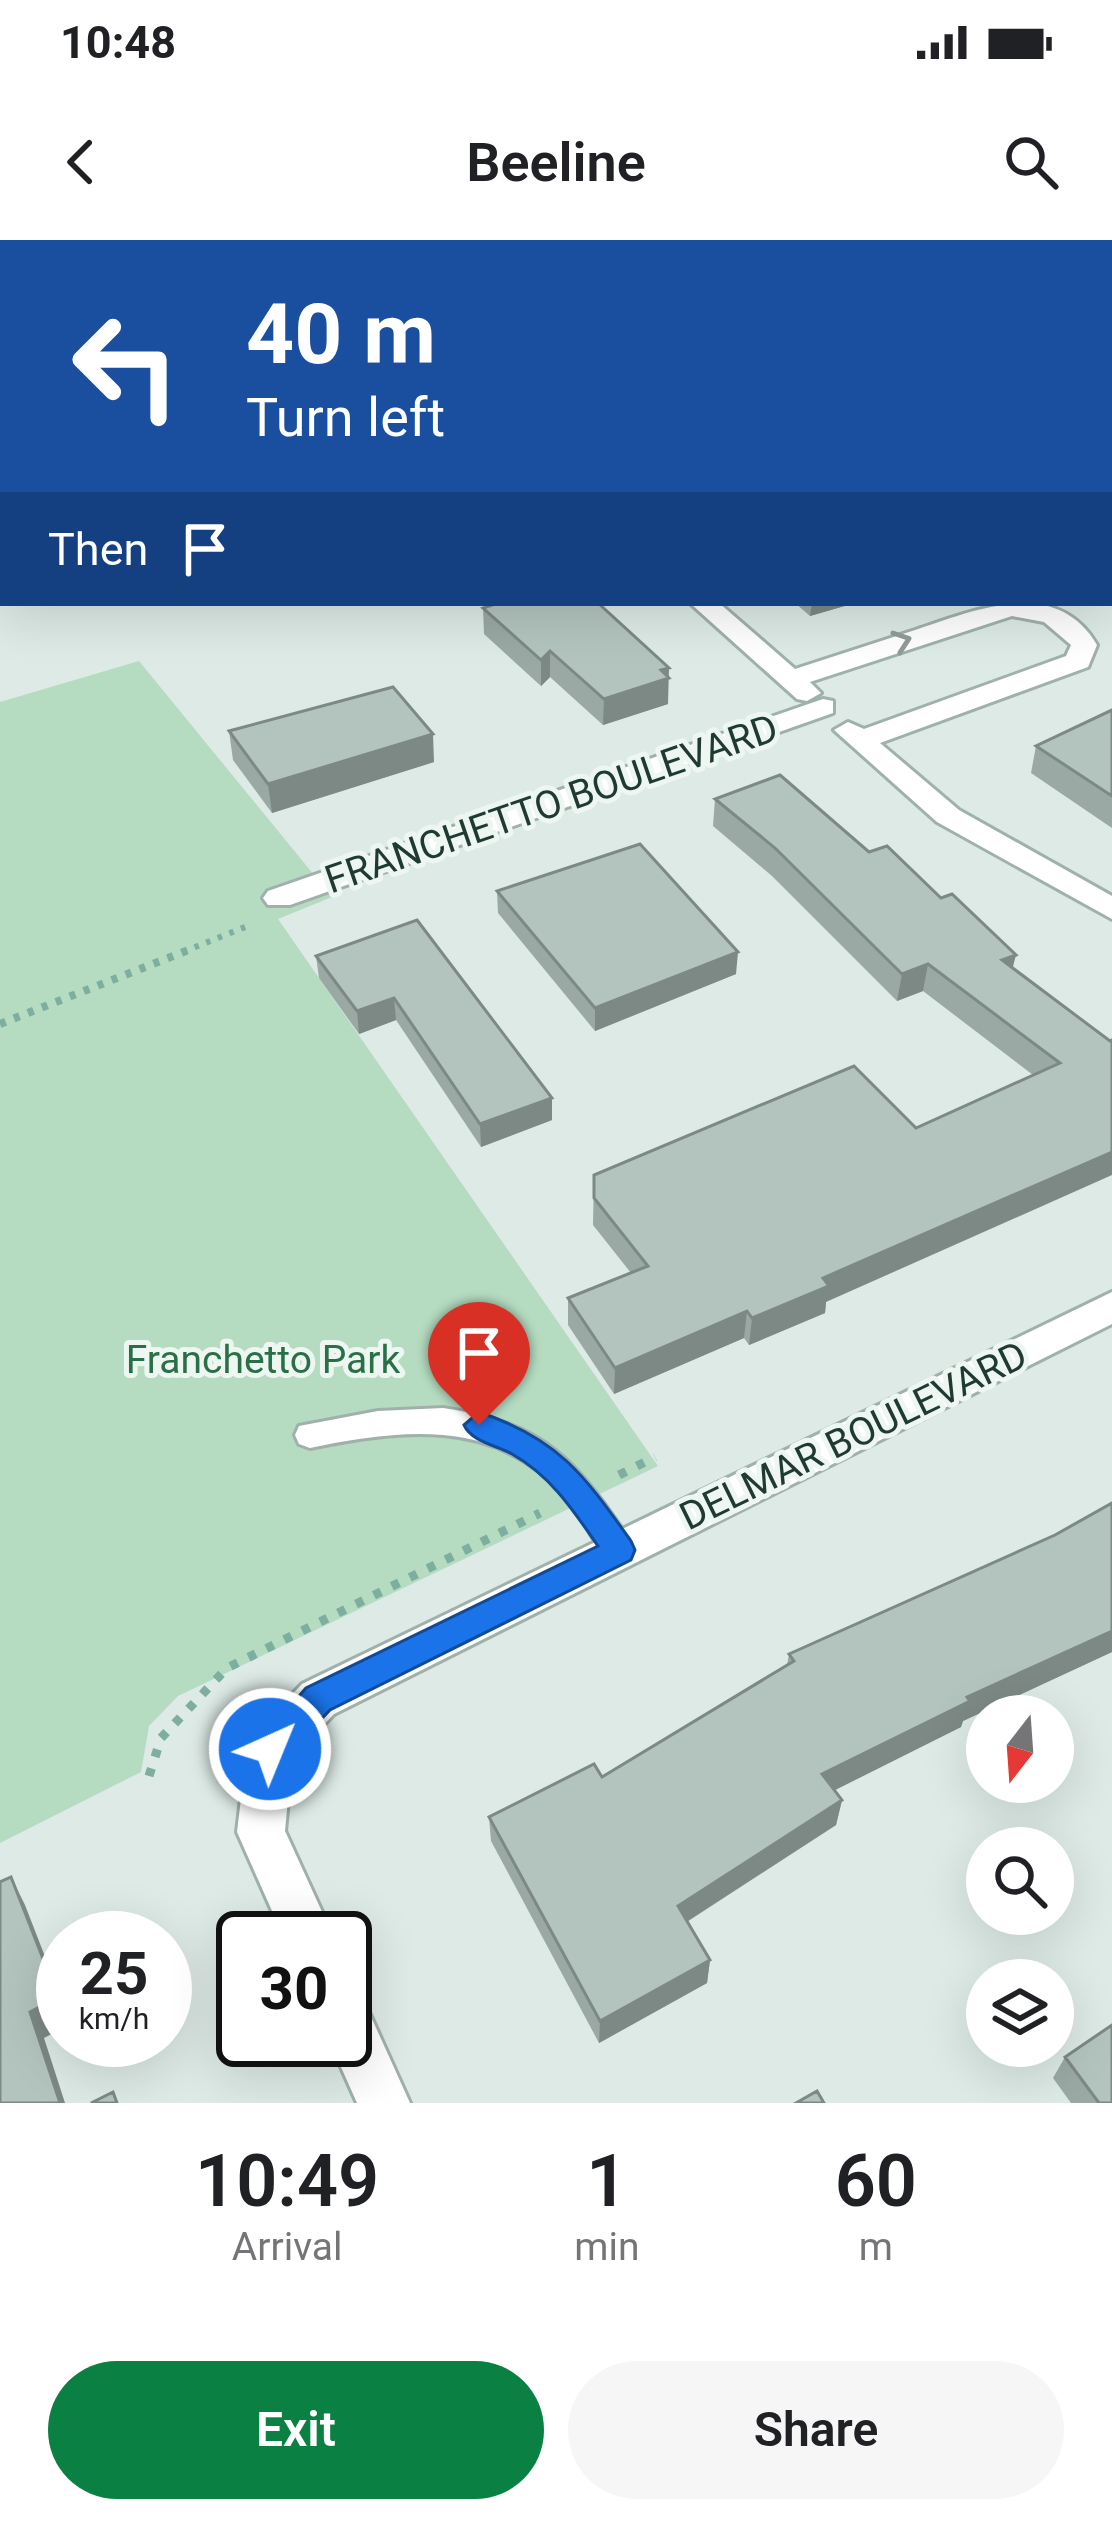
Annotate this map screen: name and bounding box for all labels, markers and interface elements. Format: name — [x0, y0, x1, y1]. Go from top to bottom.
text: 10:48 — [60, 16, 176, 69]
icon: back — [48, 129, 114, 195]
icon: search — [998, 129, 1064, 195]
text: Beeline — [466, 131, 646, 194]
text: 40 m — [246, 285, 436, 384]
icon: left — [48, 288, 204, 444]
text: Turn left — [246, 386, 445, 449]
icon: arrive — [172, 516, 238, 582]
text: Then — [48, 523, 148, 576]
one-way arrow — [890, 631, 911, 655]
street label: FRANCHETTO BOULEVARD — [319, 705, 784, 903]
pin — [428, 1302, 530, 1425]
icon: arrive — [446, 1320, 512, 1386]
street label: DELMAR BOULEVARD — [672, 1332, 1034, 1540]
park label: Franchetto Park — [126, 1337, 400, 1383]
position arrow — [207, 1686, 333, 1812]
north arrow — [966, 1695, 1074, 1803]
map controls — [966, 1695, 1074, 2067]
button: search — [966, 1827, 1074, 1935]
speed limit sign: 30 — [216, 1911, 372, 2067]
text: 25 — [80, 1938, 148, 2009]
button: layers — [966, 1959, 1074, 2067]
text: km/h — [79, 2001, 149, 2036]
text: 10:49 — [195, 2139, 379, 2224]
text: 1 — [586, 2139, 628, 2224]
text: 60 — [835, 2139, 917, 2224]
text: Arrival — [232, 2224, 342, 2270]
text: min — [574, 2224, 640, 2270]
text: m — [859, 2224, 893, 2270]
button: Exit — [48, 2361, 544, 2499]
button: Share — [568, 2361, 1064, 2499]

